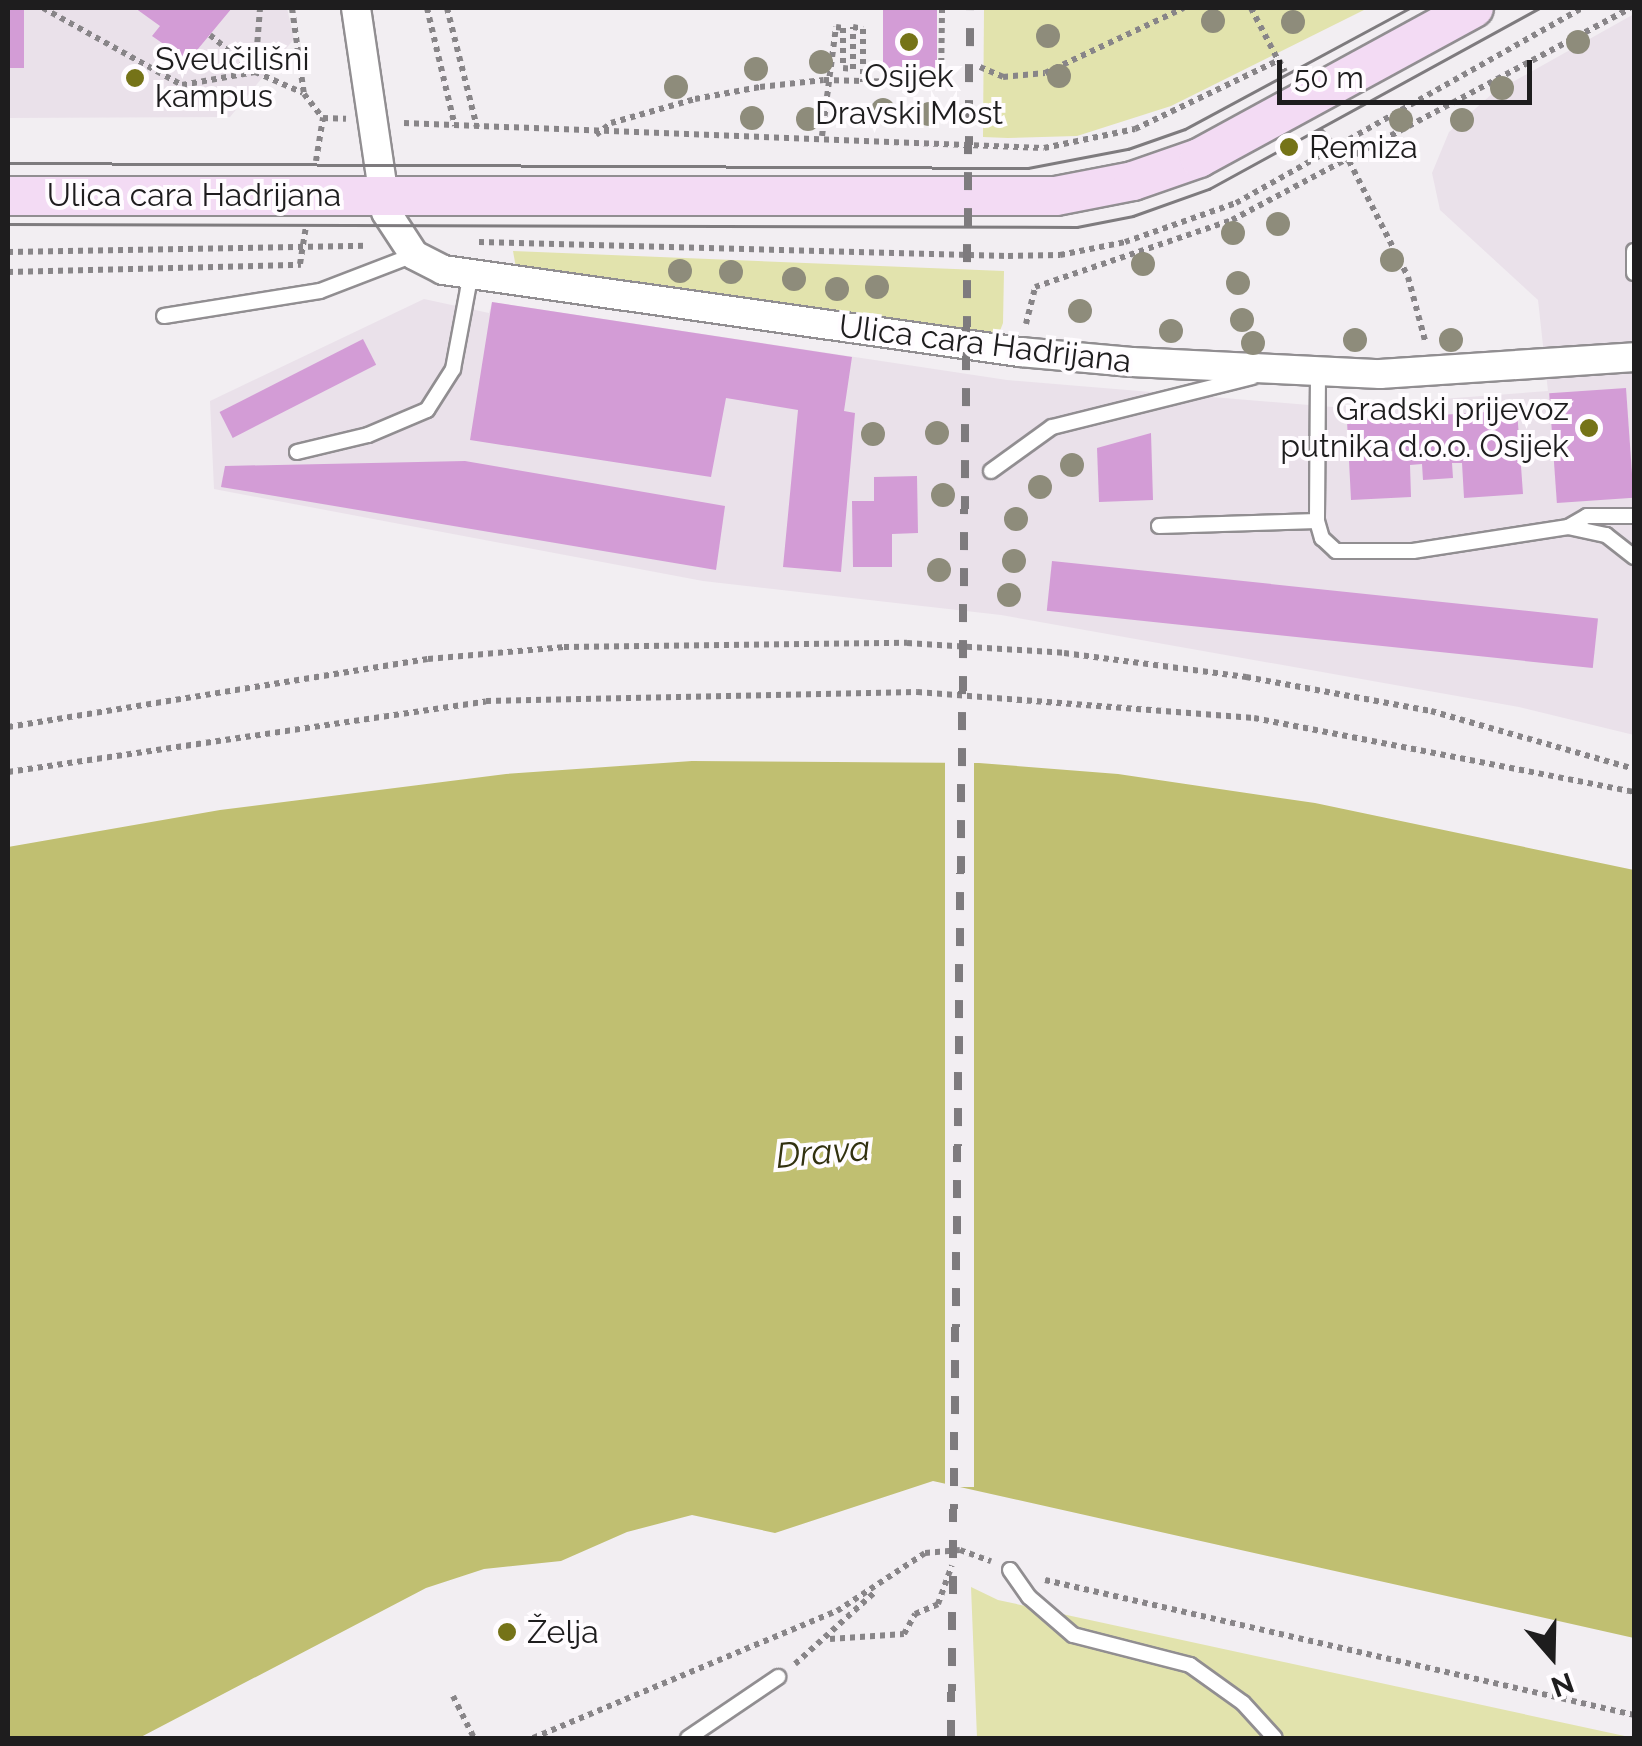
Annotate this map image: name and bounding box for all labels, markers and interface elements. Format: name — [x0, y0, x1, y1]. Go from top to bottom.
marker: Osijek Dravski Most — [898, 31, 920, 53]
scale bar — [1282, 40, 1537, 102]
place label: Sveučilišni kampus — [155, 41, 309, 116]
place label: Osijek Dravski Most — [815, 58, 1003, 133]
text: 50 m — [1294, 60, 1364, 95]
marker: Sveučilišni kampus — [124, 67, 146, 89]
place label: Remiza — [1309, 128, 1418, 166]
marker: Remiza — [1278, 136, 1300, 158]
street label: Ulica cara Hadrijana — [47, 176, 341, 214]
street label: Ulica cara Hadrijana — [837, 307, 1133, 381]
place label: Gradski prijevoz putnika d.o.o. Osijek — [1280, 391, 1569, 466]
marker: Gradski prijevoz putnika d.o.o. Osijek — [1578, 417, 1600, 439]
water label: Drava — [774, 1127, 872, 1177]
north arrow — [1502, 1606, 1602, 1706]
place label: Želja — [527, 1613, 599, 1651]
marker: Želja — [496, 1621, 518, 1643]
text: N — [1547, 1666, 1578, 1704]

